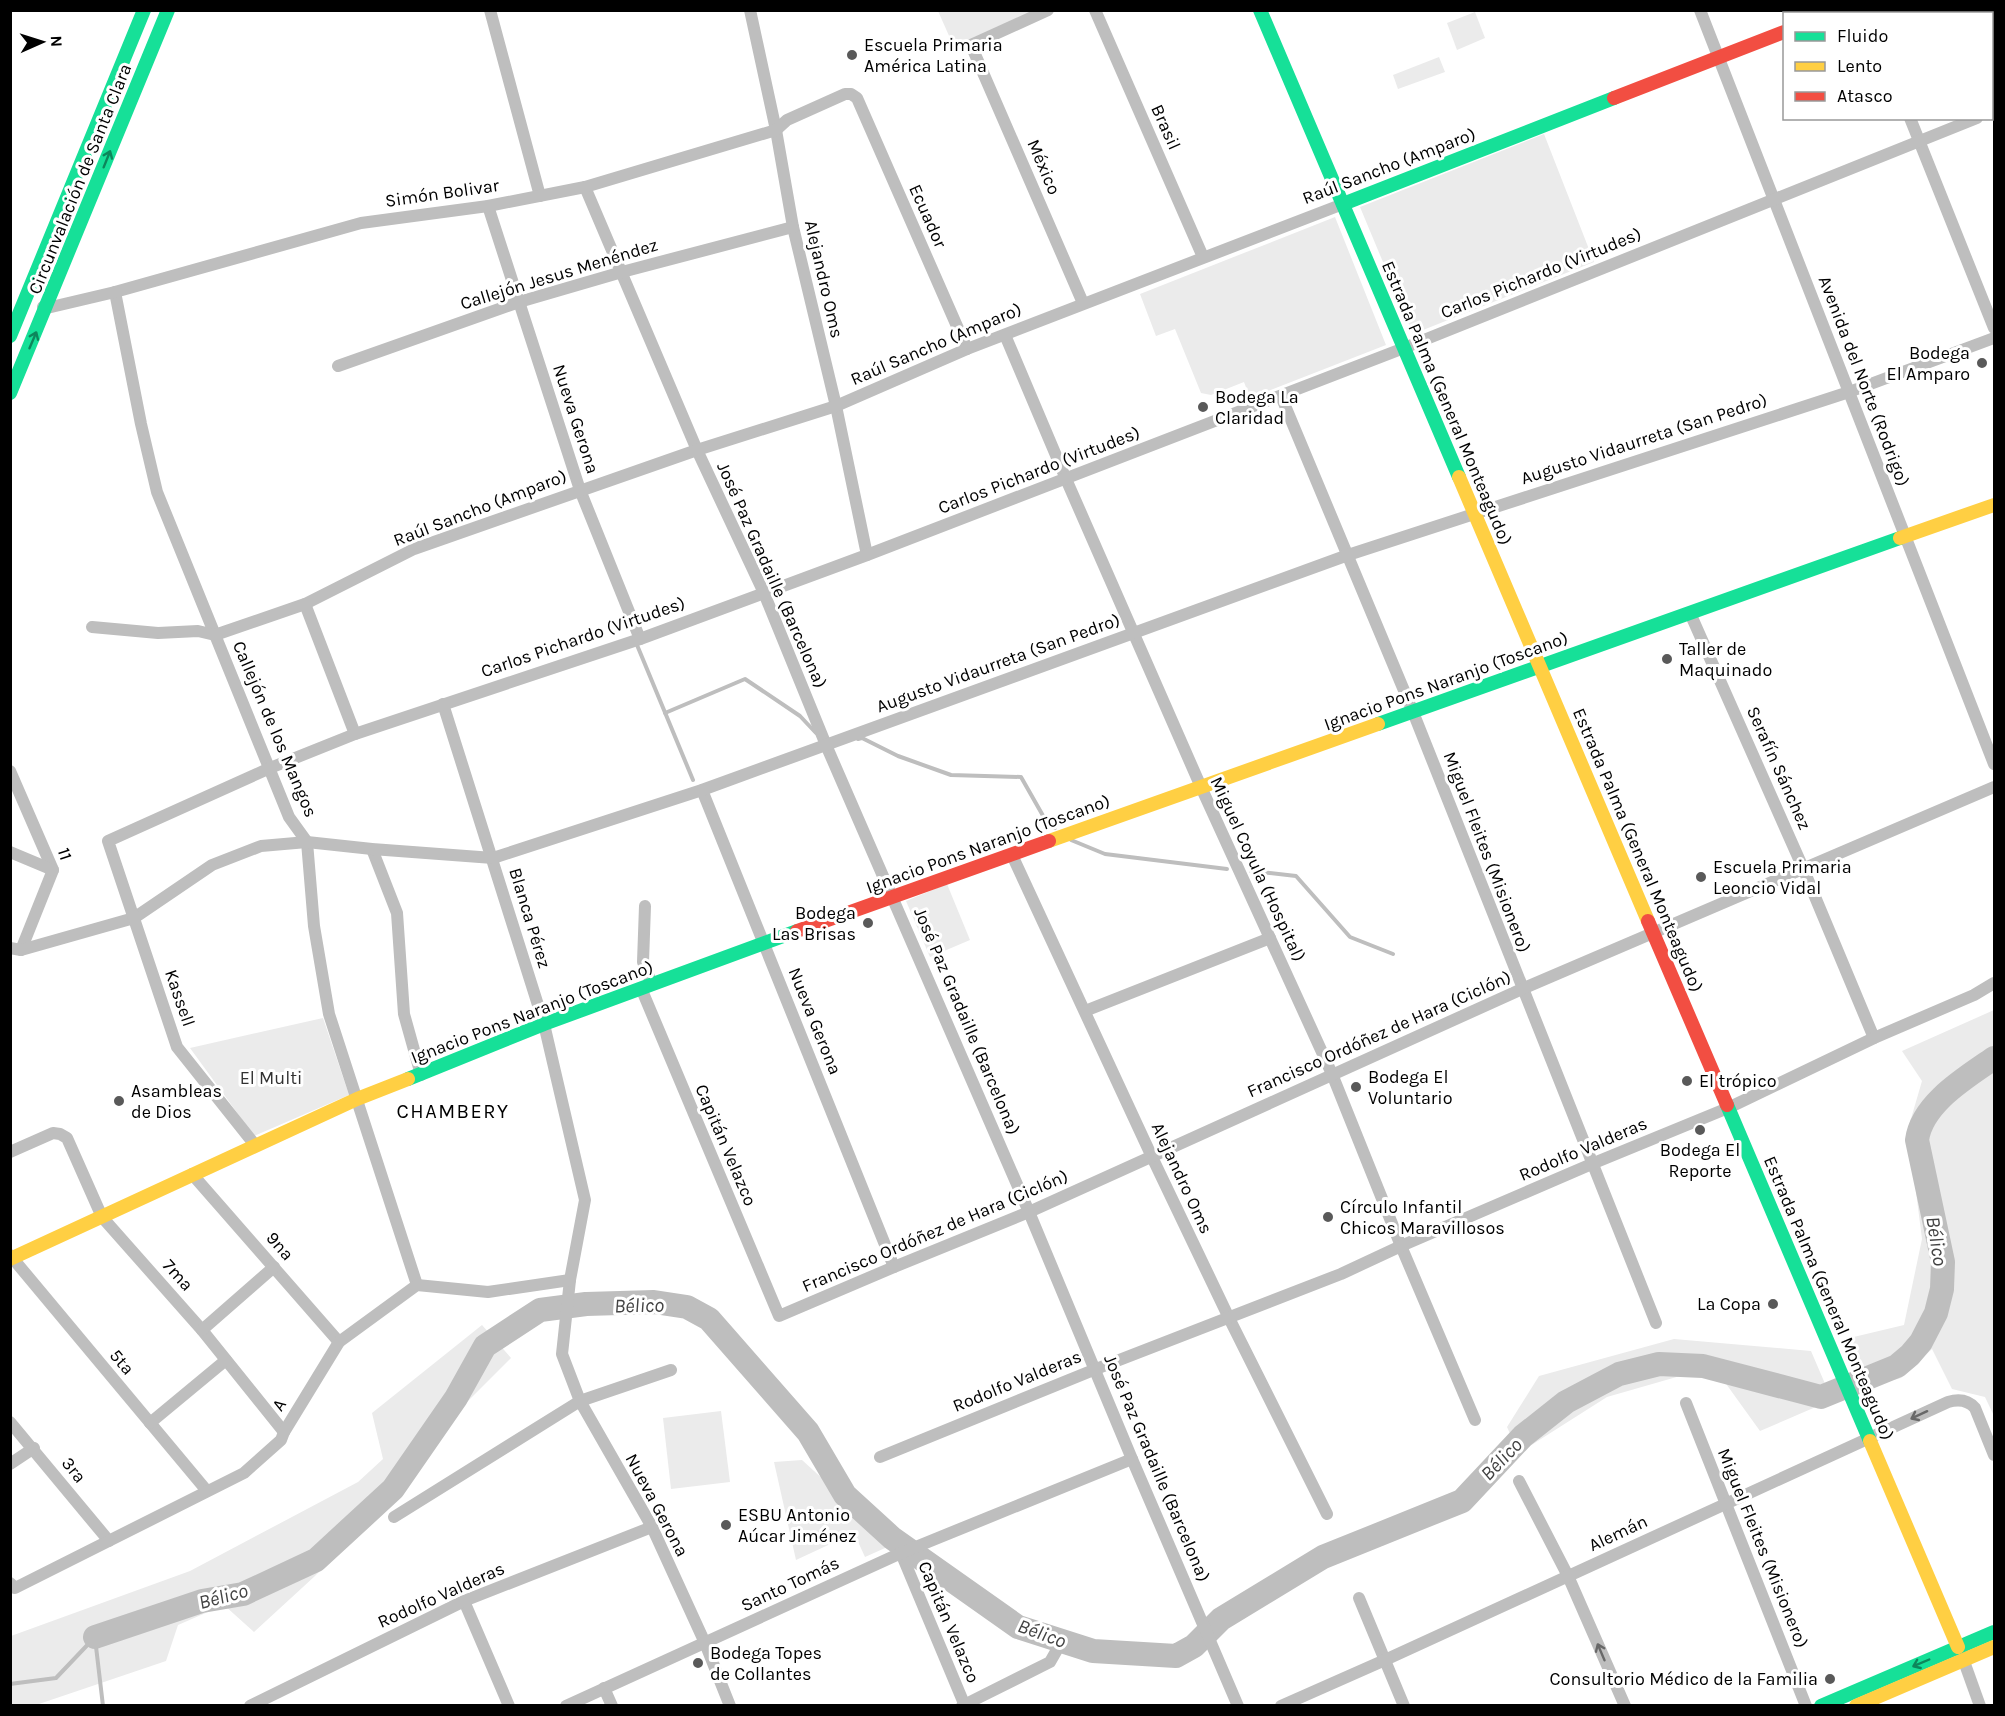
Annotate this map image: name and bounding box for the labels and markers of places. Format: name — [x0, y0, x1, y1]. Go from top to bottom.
place label: Escuela Primaria América Latina — [864, 34, 1003, 77]
marker: Escuela Primaria América Latina — [845, 48, 859, 62]
place label: Bodega El Amparo — [1887, 342, 1970, 385]
marker: Bodega El Amparo — [1975, 356, 1989, 370]
place label: Bodega La Claridad — [1215, 386, 1299, 429]
marker: Bodega La Claridad — [1196, 400, 1210, 414]
place label: Taller de Maquinado — [1679, 638, 1772, 681]
marker: Taller de Maquinado — [1660, 652, 1674, 666]
place label: Escuela Primaria Leoncio Vidal — [1713, 856, 1852, 899]
marker: Escuela Primaria Leoncio Vidal — [1694, 870, 1708, 884]
place label: Bodega Las Brisas — [772, 902, 856, 945]
marker: Bodega Las Brisas — [861, 916, 875, 930]
place label: Bodega El Voluntario — [1368, 1066, 1453, 1109]
place label: El trópico — [1699, 1070, 1777, 1092]
marker: El trópico — [1680, 1074, 1694, 1088]
place label: Asambleas de Dios — [131, 1080, 222, 1123]
marker: Bodega El Voluntario — [1349, 1080, 1363, 1094]
marker: Asambleas de Dios — [112, 1094, 126, 1108]
marker: Bodega El Reporte — [1693, 1123, 1707, 1137]
place label: Bodega El Reporte — [1660, 1139, 1740, 1182]
place label: Círculo Infantil Chicos Maravillosos — [1340, 1196, 1505, 1239]
marker: Círculo Infantil Chicos Maravillosos — [1321, 1210, 1335, 1224]
place label: La Copa — [1697, 1293, 1761, 1315]
marker: La Copa — [1766, 1297, 1780, 1311]
place label: ESBU Antonio Aúcar Jiménez — [738, 1504, 857, 1547]
marker: ESBU Antonio Aúcar Jiménez — [719, 1518, 733, 1532]
place label: Bodega Topes de Collantes — [710, 1642, 822, 1685]
marker: Bodega Topes de Collantes — [691, 1656, 705, 1670]
place label: Consultorio Médico de la Familia — [1550, 1668, 1818, 1690]
marker: Consultorio Médico de la Familia — [1823, 1672, 1837, 1686]

